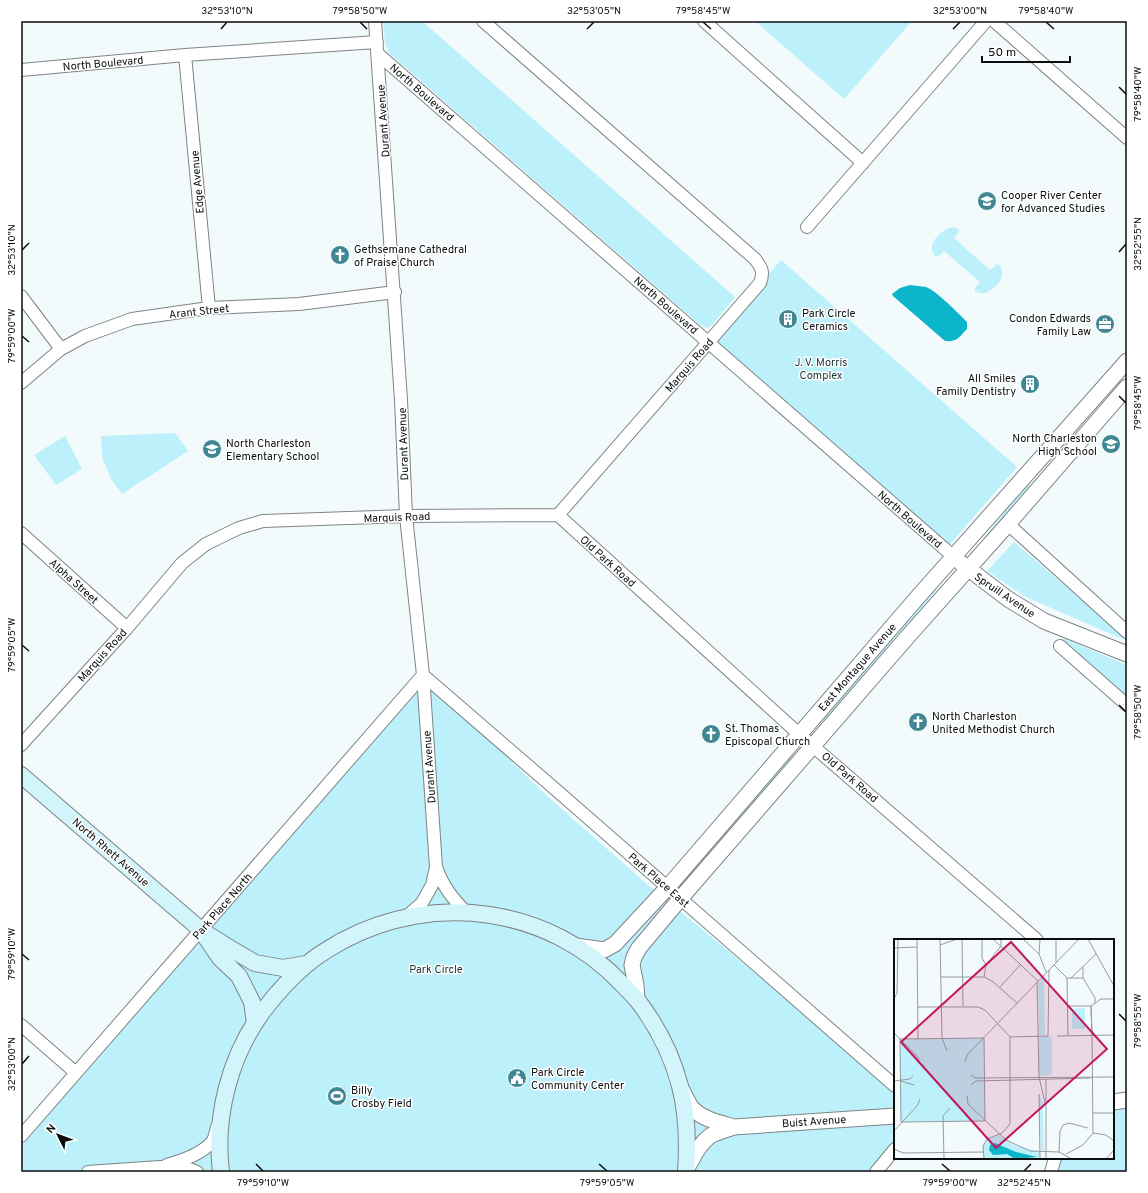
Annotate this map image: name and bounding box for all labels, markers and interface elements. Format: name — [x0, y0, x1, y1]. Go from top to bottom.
text: 32°53'10"N — [201, 5, 253, 18]
text: 79°58'50"W — [333, 5, 387, 18]
text: 32°53'05"N — [567, 5, 621, 18]
text: 79°58'45"W — [676, 5, 730, 18]
text: 32°53'00"N — [933, 5, 987, 18]
text: 79°58'40"W — [1019, 5, 1073, 18]
scale bar — [982, 38, 1070, 64]
text: 50 m — [988, 45, 1016, 61]
street label: North Boulevard — [62, 54, 144, 74]
street label: North Boulevard — [386, 61, 456, 125]
text: 79°58'40"W — [1132, 67, 1145, 121]
street label: Durant Avenue — [374, 84, 394, 158]
street label: Edge Avenue — [188, 150, 208, 214]
place label: Cooper River Center for Advanced Studies — [1001, 189, 1105, 216]
school or university icon: Cooper River Center for Advanced Studies — [976, 190, 998, 212]
text: 32°52'55"N — [1132, 217, 1145, 271]
text: 32°53'10"N — [6, 224, 19, 276]
place label: Gethsemane Cathedral of Praise Church — [354, 243, 467, 270]
church icon: Gethsemane Cathedral of Praise Church — [329, 244, 351, 266]
street label: North Boulevard — [630, 274, 700, 338]
street label: Arant Street — [168, 302, 230, 322]
place label: Park Circle Ceramics — [802, 307, 856, 334]
building icon: Park Circle Ceramics — [777, 308, 799, 330]
text: 79°59'00"W — [6, 309, 19, 363]
place label: Condon Edwards Family Law — [1009, 312, 1091, 339]
office icon: Condon Edwards Family Law — [1094, 313, 1116, 335]
street label: Marquis Road — [663, 336, 717, 395]
park label: J. V. Morris Complex — [795, 356, 847, 383]
place label: All Smiles Family Dentistry — [936, 372, 1016, 399]
building icon: All Smiles Family Dentistry — [1019, 373, 1041, 395]
text: 79°58'45"W — [1132, 376, 1145, 430]
street label: Durant Avenue — [396, 407, 412, 481]
place label: North Charleston High School — [1012, 432, 1097, 459]
school or university icon: North Charleston High School — [1100, 433, 1122, 455]
place label: North Charleston Elementary School — [226, 437, 319, 464]
school or university icon: North Charleston Elementary School — [201, 438, 223, 460]
street label: North Boulevard — [874, 488, 944, 552]
street label: Marquis Road — [363, 510, 431, 526]
street label: Old Park Road — [576, 533, 638, 591]
street label: Alpha Street — [46, 556, 101, 608]
street label: Spruill Avenue — [971, 570, 1038, 621]
text: 79°59'05"W — [6, 618, 19, 672]
street label: East Montague Avenue — [816, 621, 900, 715]
street label: Marquis Road — [75, 626, 130, 685]
text: 79°58'50"W — [1132, 685, 1145, 739]
place label: North Charleston United Methodist Church — [932, 710, 1055, 737]
church icon: North Charleston United Methodist Church — [907, 711, 929, 733]
place label: St. Thomas Episcopal Church — [725, 722, 810, 749]
church icon: St. Thomas Episcopal Church — [700, 723, 722, 745]
street label: Durant Avenue — [420, 730, 440, 804]
street label: Old Park Road — [818, 749, 881, 806]
street label: North Rhett Avenue — [69, 815, 152, 890]
street label: Park Place East — [625, 850, 692, 911]
street label: Park Place North — [190, 871, 255, 943]
text: 79°59'10"W — [6, 928, 19, 980]
inset map — [894, 939, 1114, 1159]
park label: Park Circle — [409, 963, 463, 977]
text: 79°58'55"W — [1132, 994, 1145, 1048]
text: 32°53'00"N — [6, 1037, 19, 1091]
place label: Park Circle Community Center — [531, 1066, 625, 1093]
public building icon: Park Circle Community Center — [506, 1067, 528, 1089]
place label: Billy Crosby Field — [351, 1084, 412, 1111]
sports icon: Billy Crosby Field — [326, 1085, 348, 1107]
street label: Buist Avenue — [781, 1113, 847, 1131]
north arrow — [38, 1115, 78, 1155]
text: N — [43, 1121, 59, 1137]
text: 79°59'10"W — [237, 1177, 289, 1190]
text: 79°59'05"W — [580, 1177, 634, 1190]
text: 79°59'00"W — [923, 1177, 977, 1190]
text: 32°52'45"N — [997, 1177, 1051, 1190]

